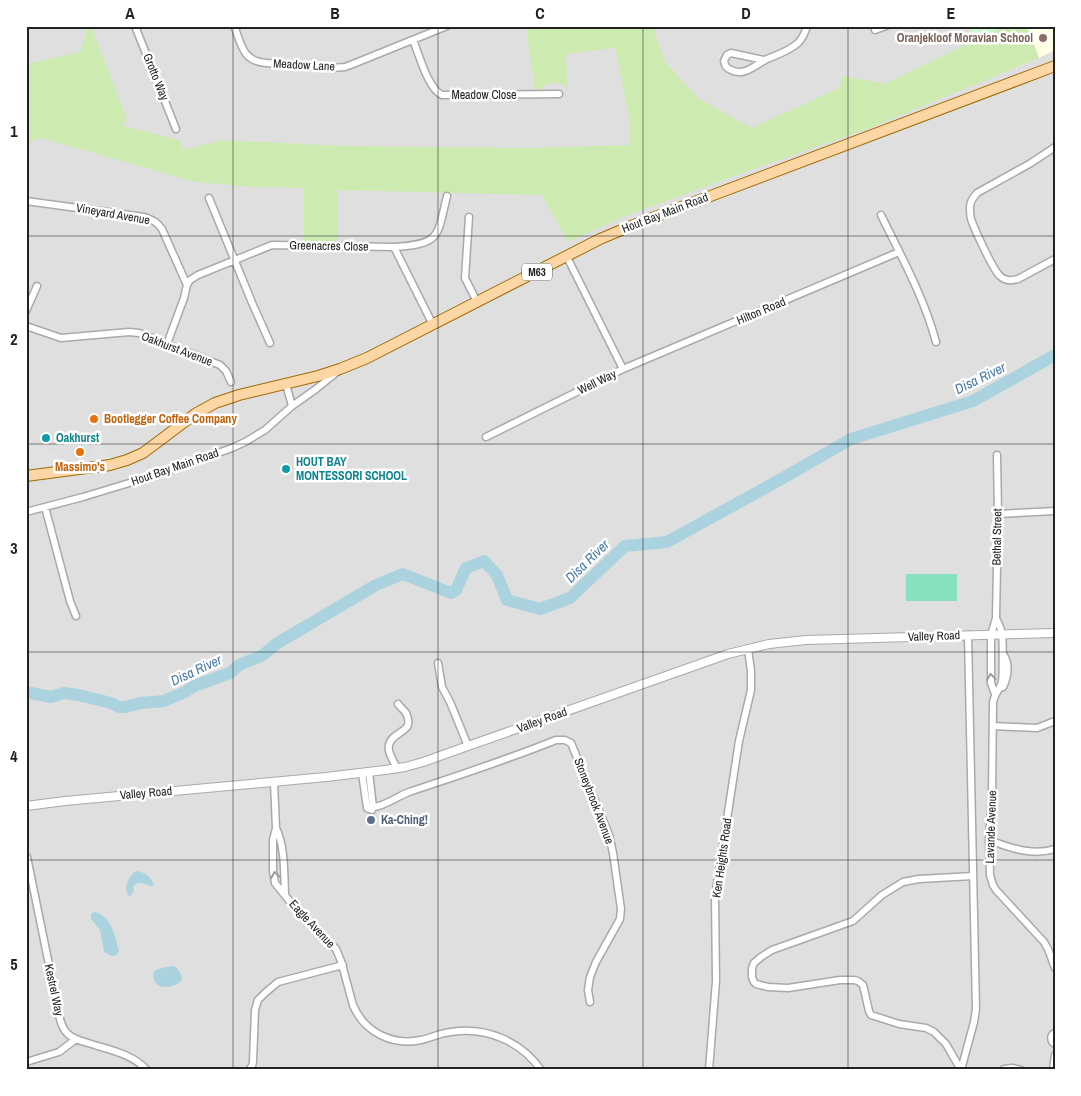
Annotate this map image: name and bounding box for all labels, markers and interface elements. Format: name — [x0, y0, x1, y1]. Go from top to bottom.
text: A — [125, 2, 135, 24]
text: B — [330, 2, 340, 24]
text: C — [535, 2, 545, 24]
text: D — [741, 2, 751, 24]
text: E — [947, 2, 956, 24]
place label: Oranjekloof Moravian School — [897, 30, 1033, 46]
marker: Oranjekloof Moravian School — [1037, 32, 1049, 44]
street label: Grotto Way — [139, 51, 173, 103]
street label: Meadow Lane — [273, 55, 335, 75]
street label: Meadow Close — [451, 87, 517, 103]
text: 1 — [10, 120, 18, 142]
street label: Hout Bay Main Road — [619, 189, 711, 237]
street label: Vineyard Avenue — [75, 200, 151, 228]
street label: Greenacres Close — [289, 237, 369, 255]
road number: M63 — [522, 264, 552, 280]
street label: Hilton Road — [734, 293, 788, 329]
text: 2 — [10, 328, 18, 350]
street label: Oakhurst Avenue — [139, 328, 215, 370]
water label: Disa River — [952, 358, 1009, 398]
street label: Well Way — [575, 366, 619, 398]
place label: Bootlegger Coffee Company — [104, 411, 237, 427]
marker: Bootlegger Coffee Company — [88, 413, 100, 425]
place label: Oakhurst — [56, 430, 100, 446]
marker: Oakhurst — [40, 432, 52, 444]
street label: Hout Bay Main Road — [129, 445, 221, 489]
marker: Massimo's — [74, 446, 86, 458]
place label: HOUT BAY MONTESSORI SCHOOL — [296, 454, 407, 484]
place label: Massimo's — [55, 459, 105, 475]
marker: HOUT BAY MONTESSORI SCHOOL — [280, 463, 292, 475]
street label: Bethal Street — [989, 508, 1005, 566]
water label: Disa River — [561, 535, 614, 586]
text: 3 — [10, 537, 18, 559]
street label: Valley Road — [908, 627, 960, 645]
water label: Disa River — [168, 650, 225, 690]
one-way arrow — [986, 673, 997, 681]
street label: Valley Road — [515, 704, 569, 736]
text: 4 — [10, 745, 18, 767]
street label: Stoneybrook Avenue — [570, 756, 618, 846]
street label: Valley Road — [119, 783, 173, 803]
street label: Lavande Avenue — [982, 790, 1000, 864]
place label: Ka-Ching! — [381, 812, 428, 828]
marker: Ka-Ching! — [365, 814, 377, 826]
street label: Ken Heights Road — [708, 817, 736, 899]
one-way arrow — [270, 871, 280, 880]
street label: Eagle Avenue — [285, 896, 339, 952]
text: 5 — [10, 953, 18, 975]
street label: Kestrel Way — [41, 963, 67, 1018]

